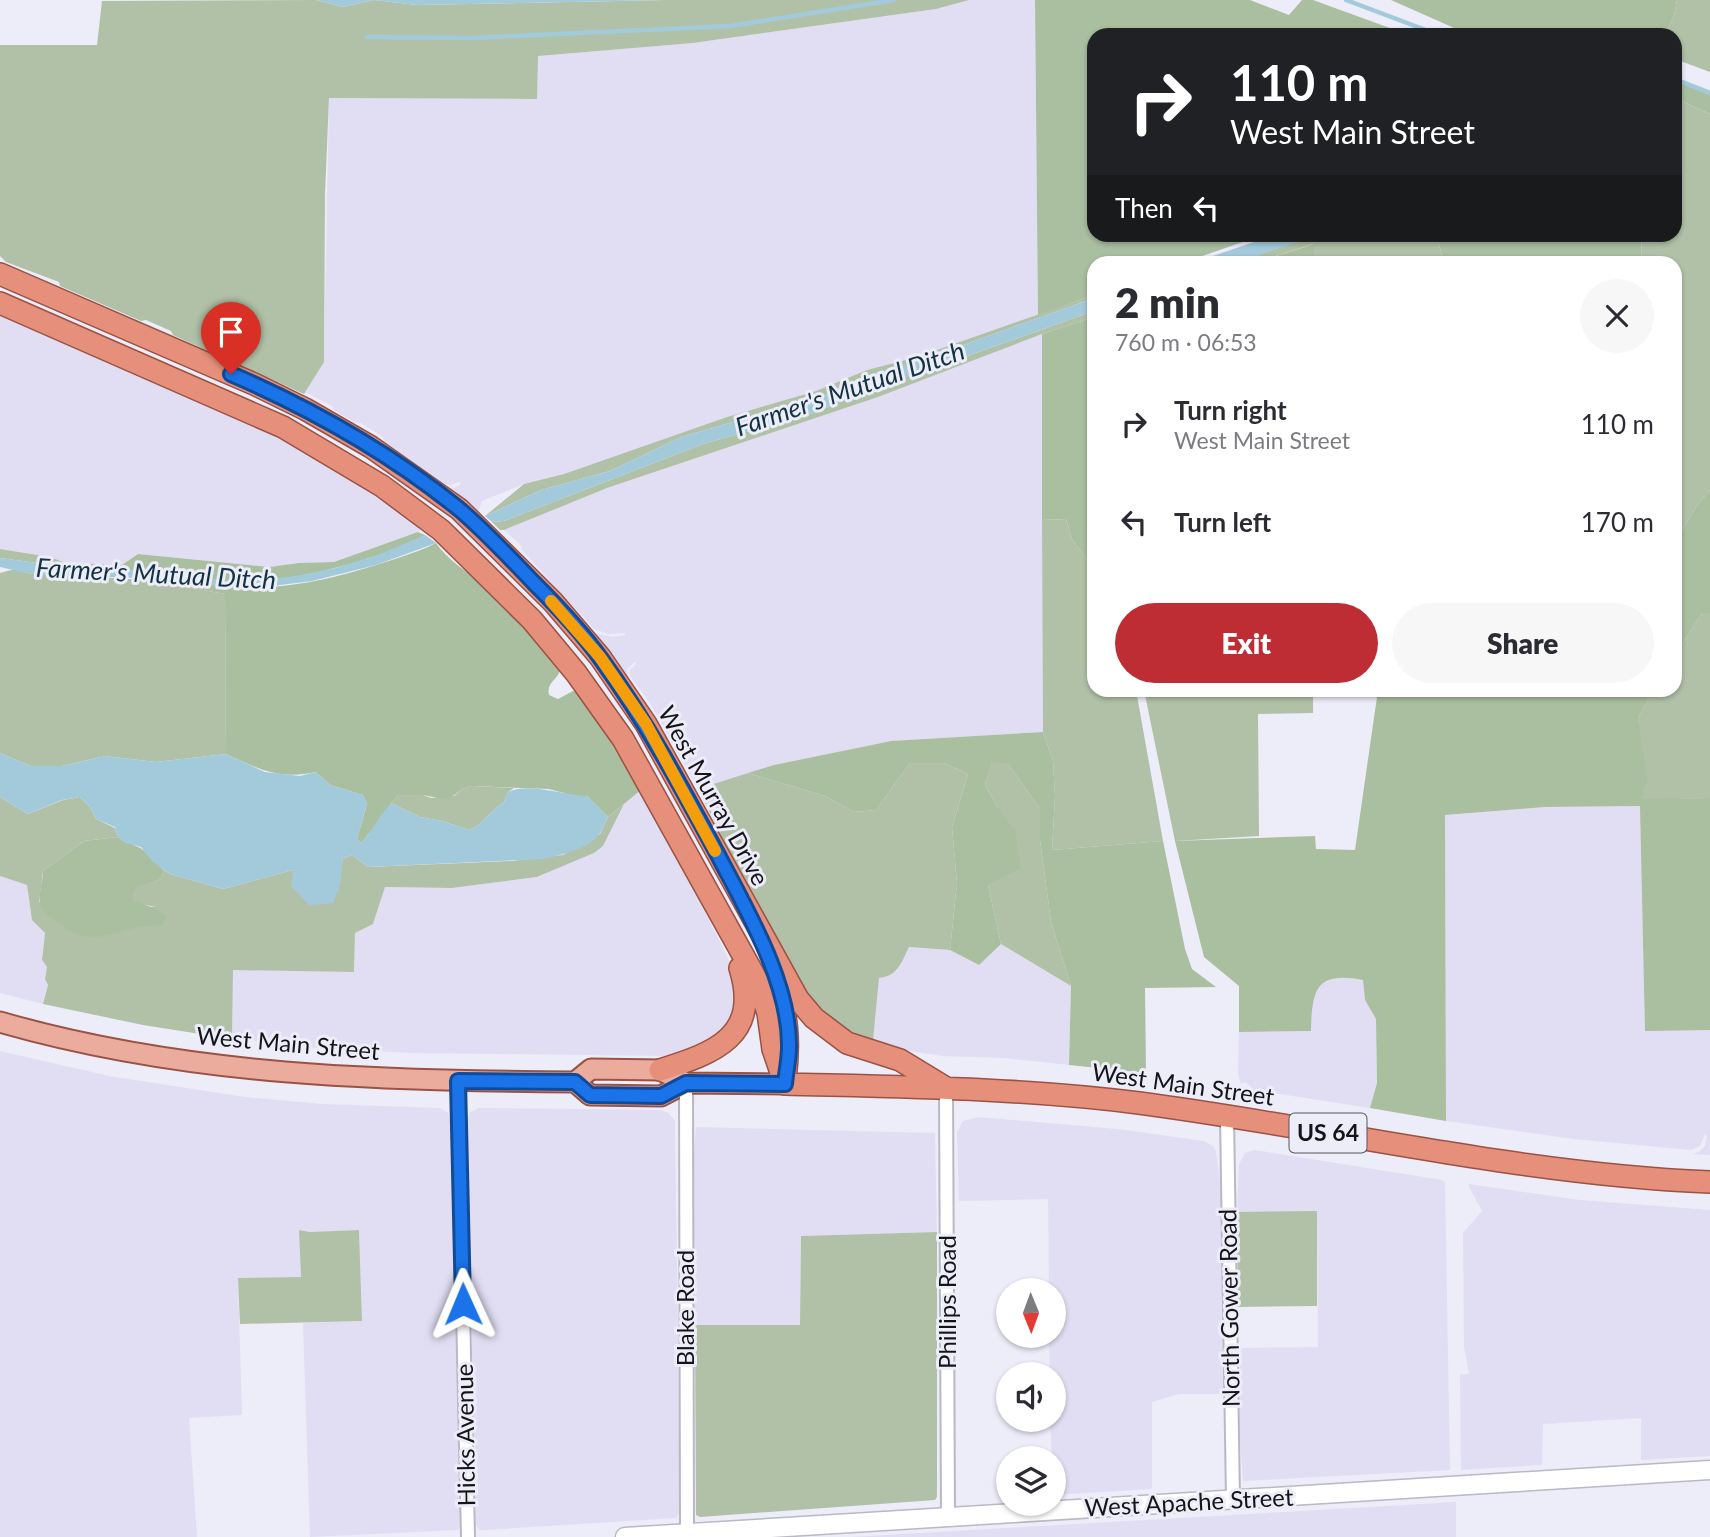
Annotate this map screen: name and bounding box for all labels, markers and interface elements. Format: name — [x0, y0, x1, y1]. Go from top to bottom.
text: 110 m — [1230, 53, 1368, 111]
icon: right — [1115, 56, 1206, 147]
text: West Main Street — [1230, 112, 1475, 151]
icon: left — [1187, 189, 1225, 227]
text: Then — [1115, 192, 1173, 224]
text: 2 min — [1115, 277, 1220, 327]
button: close — [1580, 279, 1654, 353]
pin — [201, 302, 261, 374]
icon: arrive — [212, 313, 250, 351]
text: 760 m · 06:53 — [1115, 328, 1257, 356]
water label: Farmer's Mutual Ditch — [731, 334, 969, 442]
text: Turn right — [1174, 394, 1287, 426]
icon: right — [1115, 405, 1153, 443]
text: 110 m — [1581, 408, 1654, 440]
text: West Main Street — [1174, 426, 1350, 454]
icon: left — [1115, 503, 1153, 541]
text: Turn left — [1174, 506, 1271, 538]
text: 170 m — [1581, 506, 1654, 538]
water label: Farmer's Mutual Ditch — [35, 551, 277, 595]
button: Exit — [1115, 603, 1378, 683]
button: Share — [1392, 603, 1654, 683]
street label: West Murray Drive — [653, 700, 776, 890]
street label: West Main Street — [195, 1020, 381, 1065]
street label: West Main Street — [1090, 1056, 1277, 1111]
road number: US 64 — [1290, 1114, 1366, 1152]
street label: North Gower Road — [1212, 1209, 1245, 1407]
street label: Phillips Road — [932, 1235, 961, 1369]
street label: Blake Road — [670, 1250, 699, 1366]
position arrow — [426, 1267, 500, 1341]
north arrow — [996, 1278, 1066, 1348]
map controls — [996, 1278, 1066, 1516]
button: sound — [996, 1362, 1066, 1432]
street label: Hicks Avenue — [449, 1363, 480, 1507]
button: layers — [996, 1446, 1066, 1516]
street label: West Apache Street — [1084, 1482, 1294, 1521]

